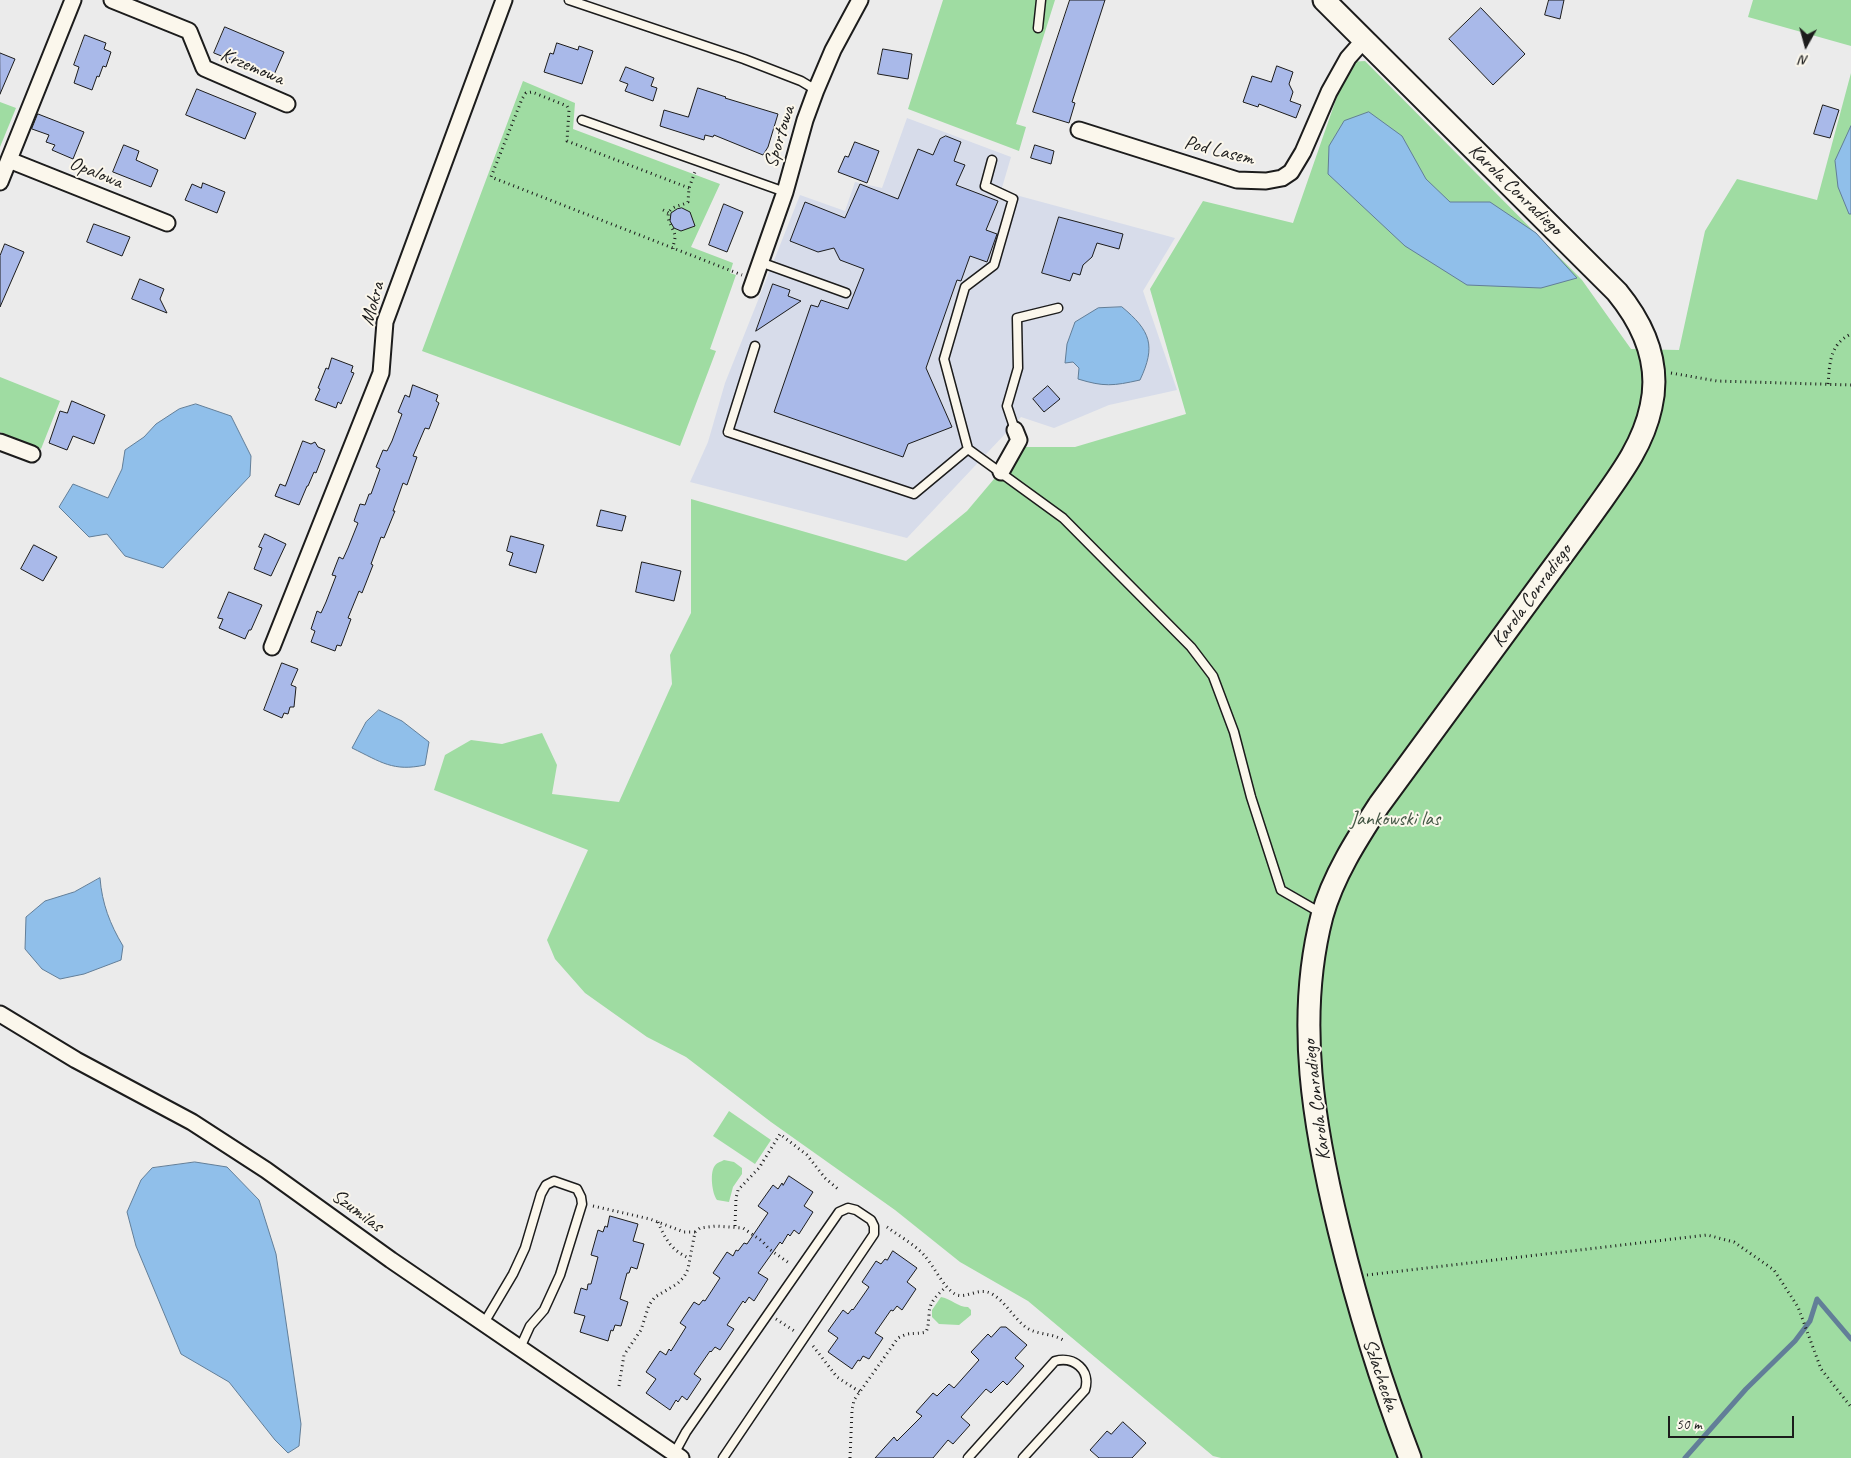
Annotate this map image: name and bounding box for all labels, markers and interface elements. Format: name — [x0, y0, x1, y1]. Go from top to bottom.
north arrow — [1781, 20, 1831, 70]
street label: Krzemowa — [217, 43, 287, 91]
text: N — [1799, 51, 1809, 69]
street label: Sportowa — [759, 103, 801, 171]
street label: Pod Lasem — [1182, 131, 1256, 171]
street label: Karola Conradiego — [1463, 139, 1567, 241]
street label: Opalowa — [66, 151, 126, 195]
street label: Mokra — [356, 280, 390, 328]
street label: Karola Conradiego — [1487, 540, 1577, 652]
park label: Jankowski las — [1350, 808, 1440, 832]
street label: Karola Conradiego — [1298, 1038, 1336, 1162]
street label: Szumilas — [326, 1184, 388, 1238]
street label: Szlachecka — [1357, 1336, 1403, 1414]
scale bar — [1671, 1406, 1797, 1438]
text: 50 m — [1676, 1415, 1702, 1434]

